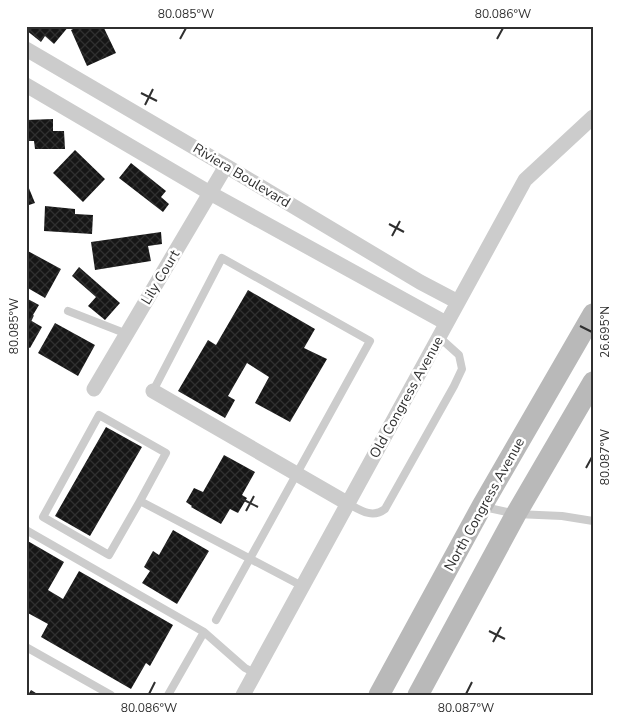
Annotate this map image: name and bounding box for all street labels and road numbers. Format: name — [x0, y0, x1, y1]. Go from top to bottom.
street label: Riviera Boulevard — [189, 139, 294, 212]
street label: Lily Court — [137, 246, 184, 308]
street label: Old Congress Avenue — [365, 333, 448, 462]
street label: North Congress Avenue — [440, 434, 529, 574]

